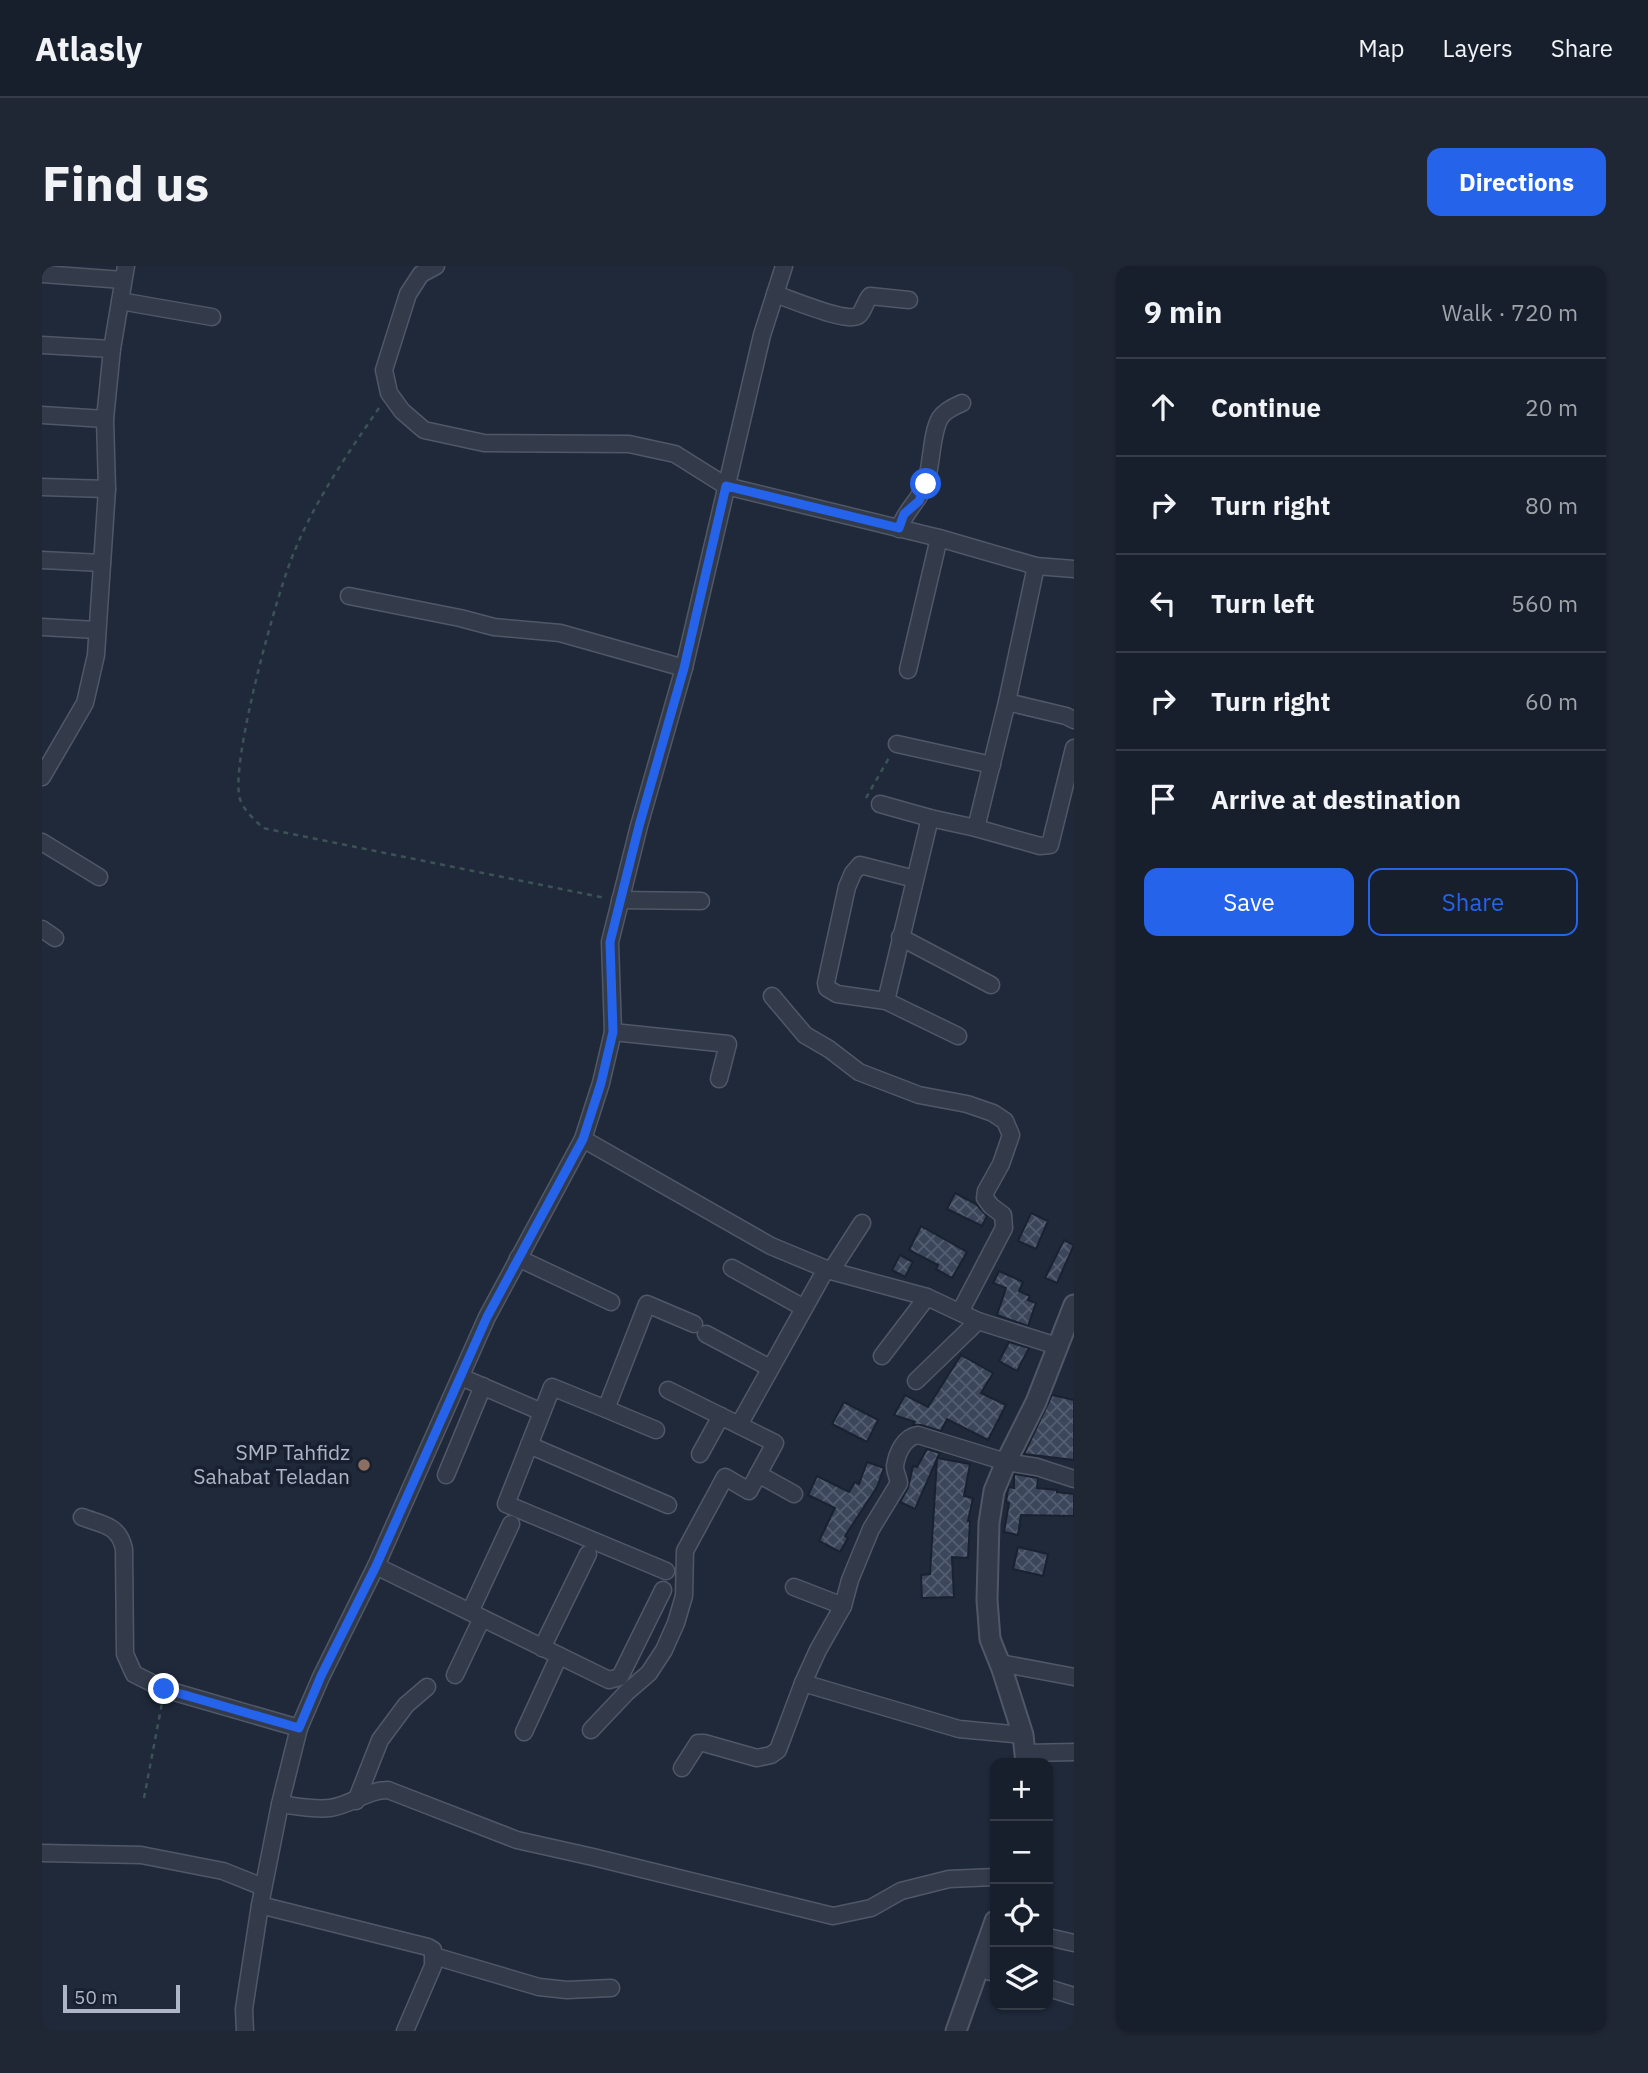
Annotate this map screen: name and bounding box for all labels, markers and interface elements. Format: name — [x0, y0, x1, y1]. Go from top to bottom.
text: Atlasly — [35, 27, 142, 70]
text: Map — [1358, 32, 1405, 64]
text: Layers — [1443, 32, 1513, 64]
text: Share — [1551, 32, 1613, 64]
button: Directions — [1427, 148, 1606, 216]
text: Find us — [42, 151, 209, 214]
text: 9 min — [1144, 292, 1222, 331]
text: Walk · 720 m — [1442, 297, 1578, 327]
icon: ahead — [1144, 388, 1182, 426]
text: Continue — [1211, 390, 1321, 424]
text: 20 m — [1525, 392, 1578, 422]
route start — [910, 468, 941, 499]
icon: right — [1144, 486, 1182, 524]
text: Turn right — [1211, 488, 1330, 522]
text: 80 m — [1525, 490, 1578, 520]
icon: left — [1144, 584, 1182, 622]
text: Turn left — [1211, 586, 1314, 620]
text: 560 m — [1511, 588, 1578, 618]
icon: right — [1144, 682, 1182, 720]
text: Turn right — [1211, 684, 1330, 718]
text: 60 m — [1525, 686, 1578, 716]
icon: arrive — [1144, 780, 1182, 818]
text: Arrive at destination — [1211, 782, 1461, 816]
button: Save — [1144, 868, 1354, 936]
button: Share — [1368, 868, 1578, 936]
place label: SMP Tahfidz Sahabat Teladan — [193, 1438, 350, 1490]
marker: SMP Tahfidz Sahabat Teladan — [356, 1457, 372, 1473]
route end — [148, 1673, 179, 1704]
map controls — [990, 1758, 1053, 2010]
button: + — [990, 1758, 1053, 1821]
button: − — [990, 1821, 1053, 1884]
button: locate — [990, 1884, 1053, 1947]
button: layers — [990, 1947, 1053, 2010]
scale bar — [63, 1982, 180, 2014]
text: 50 m — [74, 1985, 118, 2009]

